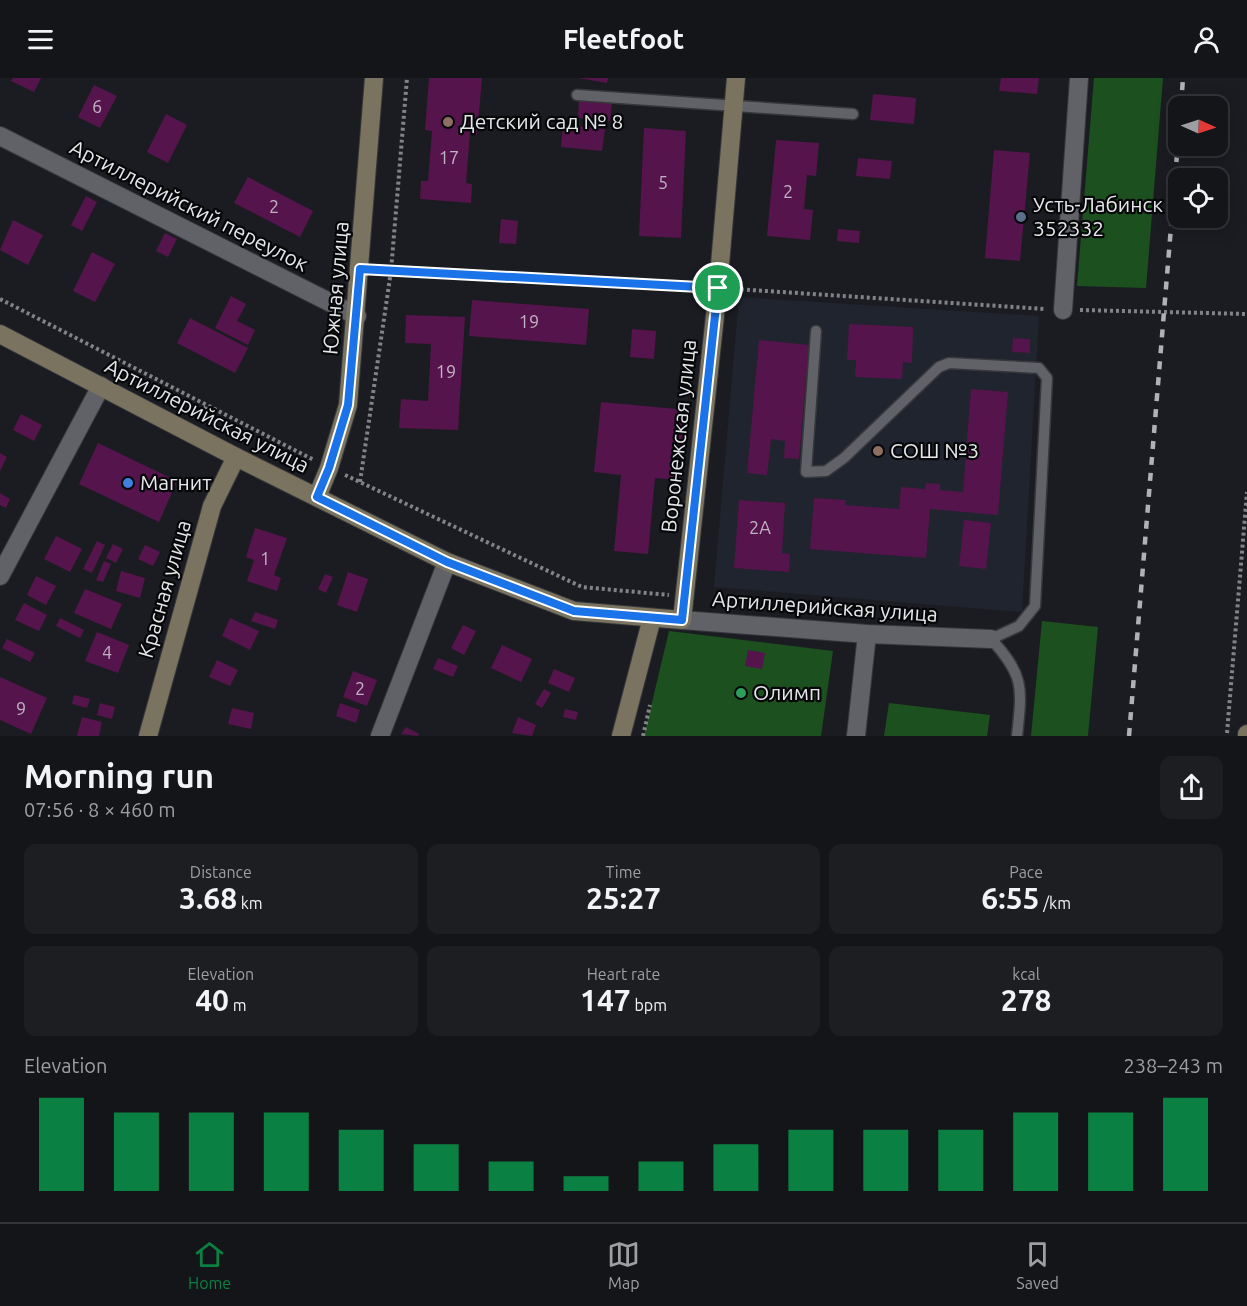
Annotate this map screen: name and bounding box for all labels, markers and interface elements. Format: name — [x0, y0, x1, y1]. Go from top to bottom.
icon: menu — [24, 23, 57, 56]
icon: person — [1190, 23, 1223, 56]
text: Fleetfoot — [563, 24, 684, 54]
house number: 6 — [92, 96, 102, 116]
north arrow — [1168, 96, 1228, 156]
map controls — [1168, 96, 1228, 228]
place label: Детский сад № 8 — [460, 109, 623, 133]
marker: Детский сад № 8 — [441, 115, 455, 129]
street label: Артиллерийский переулок — [66, 135, 313, 276]
house number: 17 — [439, 147, 459, 167]
button: locate — [1168, 168, 1228, 228]
house number: 5 — [658, 172, 668, 192]
house number: 2 — [783, 181, 793, 201]
place label: Усть-Лабинск 352332 — [1033, 192, 1163, 240]
house number: 2 — [269, 196, 279, 216]
marker: Усть-Лабинск 352332 — [1014, 210, 1028, 224]
street label: Южная улица — [317, 220, 353, 356]
pin — [692, 262, 743, 313]
icon: arrive — [701, 271, 734, 304]
house number: 19 — [519, 311, 539, 331]
street label: Воронежская улица — [656, 338, 700, 534]
street label: Артиллерийская улица — [101, 353, 314, 477]
house number: 19 — [436, 361, 456, 381]
place label: СОШ №3 — [890, 438, 979, 462]
marker: СОШ №3 — [871, 444, 885, 458]
place label: Магнит — [140, 470, 212, 494]
marker: Магнит — [121, 476, 135, 490]
street label: Красная улица — [133, 517, 195, 660]
house number: 2А — [749, 517, 771, 537]
house number: 1 — [260, 548, 270, 568]
street label: Артиллерийская улица — [712, 586, 939, 626]
house number: 4 — [102, 642, 112, 662]
house number: 2 — [355, 678, 365, 698]
place label: Олимп — [753, 680, 821, 704]
marker: Олимп — [734, 686, 748, 700]
house number: 9 — [16, 698, 26, 718]
button: share — [1160, 756, 1223, 819]
text: Morning run — [24, 757, 214, 794]
text: 07:56 · 8 × 460 m — [24, 798, 176, 821]
text: Distance — [190, 863, 252, 881]
text: Time — [606, 863, 641, 881]
text: Pace — [1009, 863, 1043, 881]
text: 3.68 — [179, 881, 237, 915]
text: 25:27 — [586, 881, 661, 915]
text: 6:55 — [981, 881, 1039, 915]
text: km — [237, 894, 263, 912]
text: /km — [1039, 894, 1071, 912]
text: Elevation — [187, 965, 254, 983]
text: Heart rate — [587, 965, 660, 983]
text: kcal — [1012, 965, 1040, 983]
text: 40 — [195, 983, 229, 1017]
text: 147 — [580, 983, 631, 1017]
text: 278 — [1001, 983, 1052, 1017]
text: m — [229, 996, 246, 1014]
text: bpm — [631, 996, 667, 1014]
text: Elevation — [24, 1054, 107, 1077]
text: 238–243 m — [1124, 1054, 1223, 1077]
tab: Home — [188, 1238, 231, 1292]
tab: Map — [607, 1238, 640, 1292]
tab: Saved — [1016, 1238, 1059, 1292]

